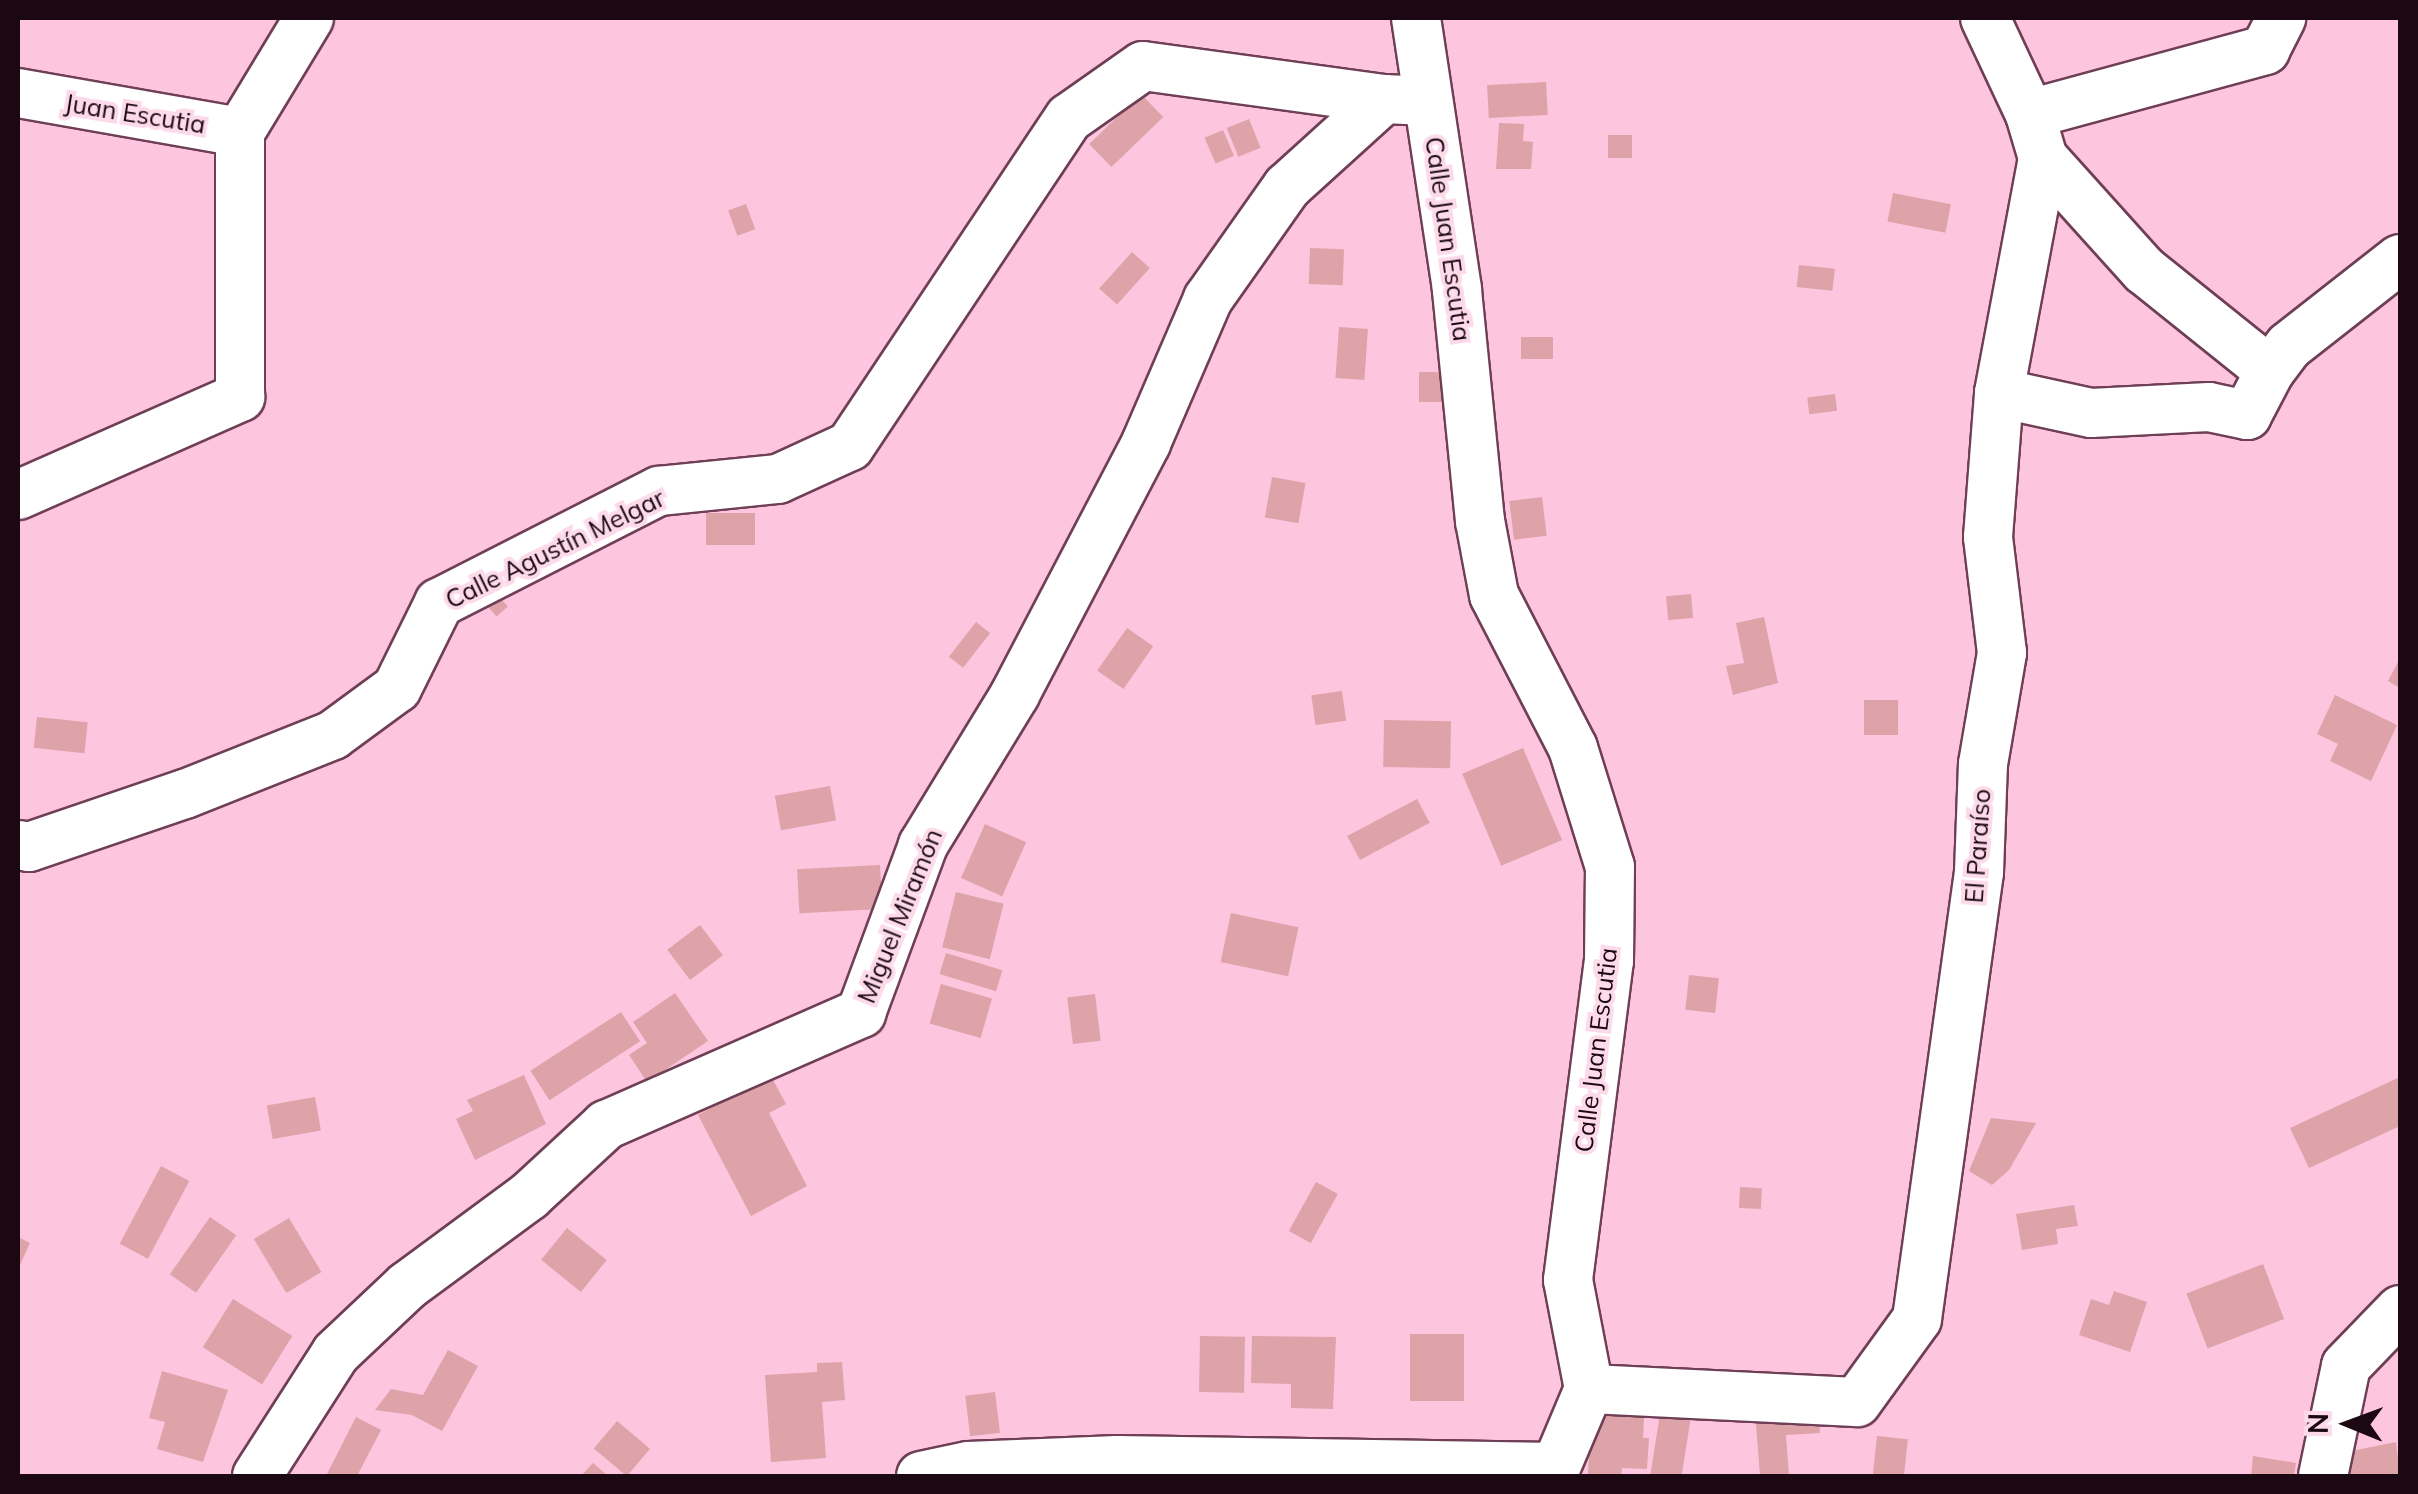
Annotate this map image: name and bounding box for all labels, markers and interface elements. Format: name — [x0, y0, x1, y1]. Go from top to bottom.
street label: Juan Escutia — [62, 88, 208, 140]
street label: Calle Juan Escutia — [1419, 135, 1477, 343]
street label: Calle Agustín Melgar — [441, 483, 669, 615]
street label: El Paraíso — [1959, 788, 1997, 904]
street label: Miguel Miramón — [851, 825, 949, 1007]
street label: Calle Juan Escutia — [1569, 946, 1623, 1154]
north arrow — [2298, 1374, 2398, 1474]
text: N — [2300, 1413, 2335, 1434]

